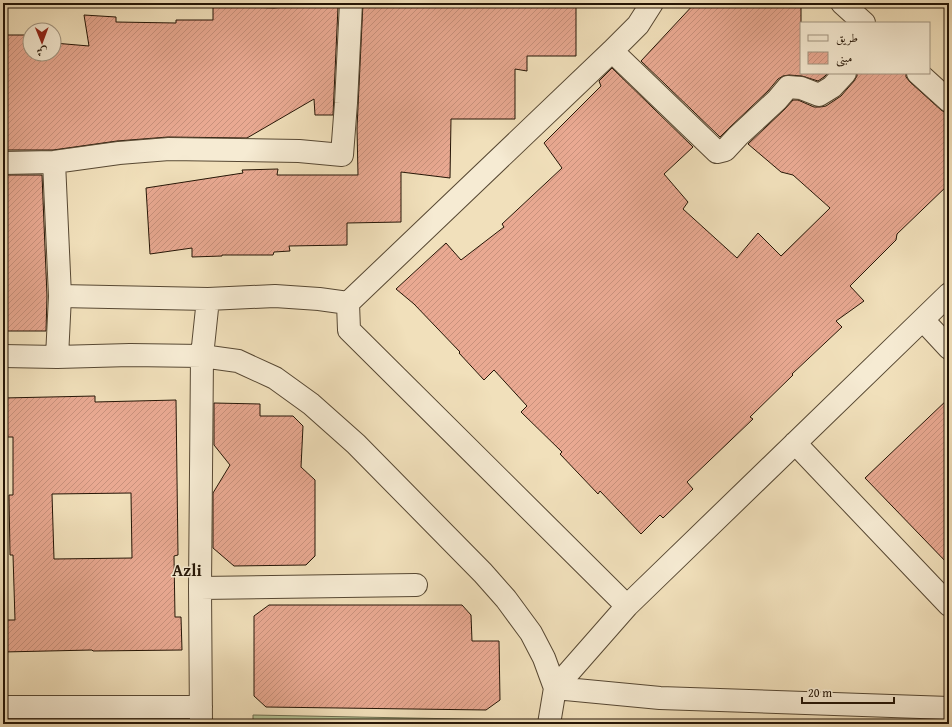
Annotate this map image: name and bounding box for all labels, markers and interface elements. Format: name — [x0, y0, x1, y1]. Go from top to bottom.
north arrow — [22, 22, 62, 62]
legend — [800, 22, 930, 74]
text: طريق — [836, 29, 858, 46]
text: ش — [36, 44, 48, 60]
text: مبنى — [836, 49, 852, 67]
district label: Azli — [172, 557, 202, 582]
scale bar — [802, 679, 894, 705]
text: 20 m — [808, 684, 832, 701]

